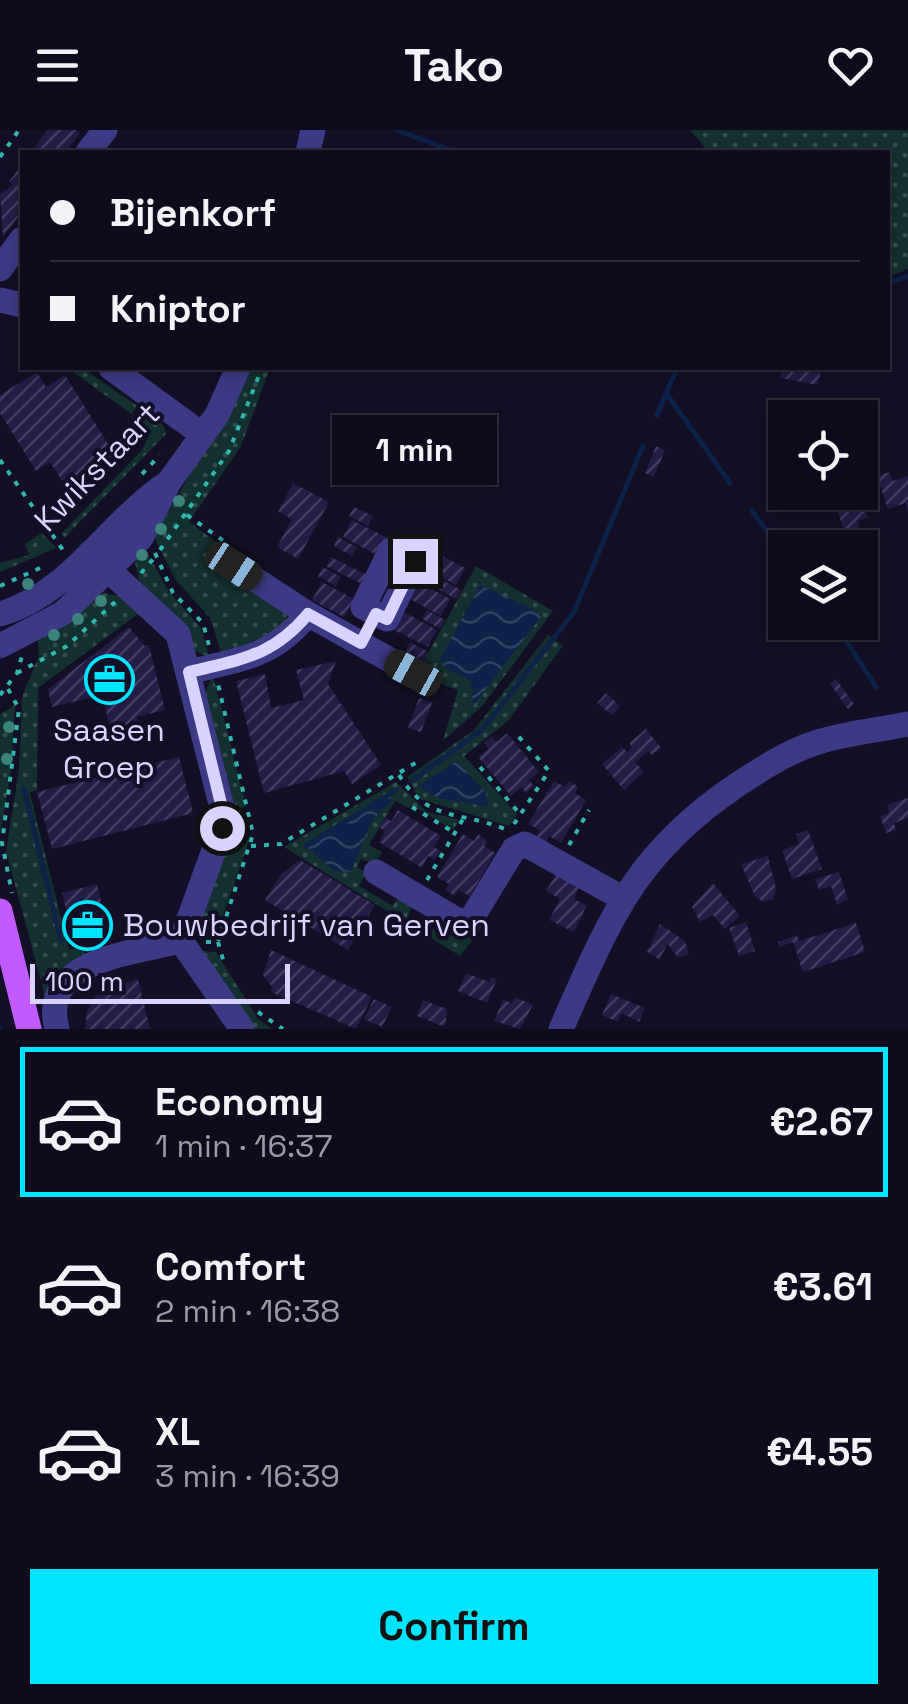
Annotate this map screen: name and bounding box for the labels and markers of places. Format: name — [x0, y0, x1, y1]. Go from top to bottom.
office icon: Saasen Groep — [83, 654, 135, 706]
place label: Saasen Groep — [53, 710, 165, 787]
office icon: Bouwbedrijf van Gerven — [62, 899, 114, 951]
place label: Bouwbedrijf van Gerven — [123, 905, 490, 945]

